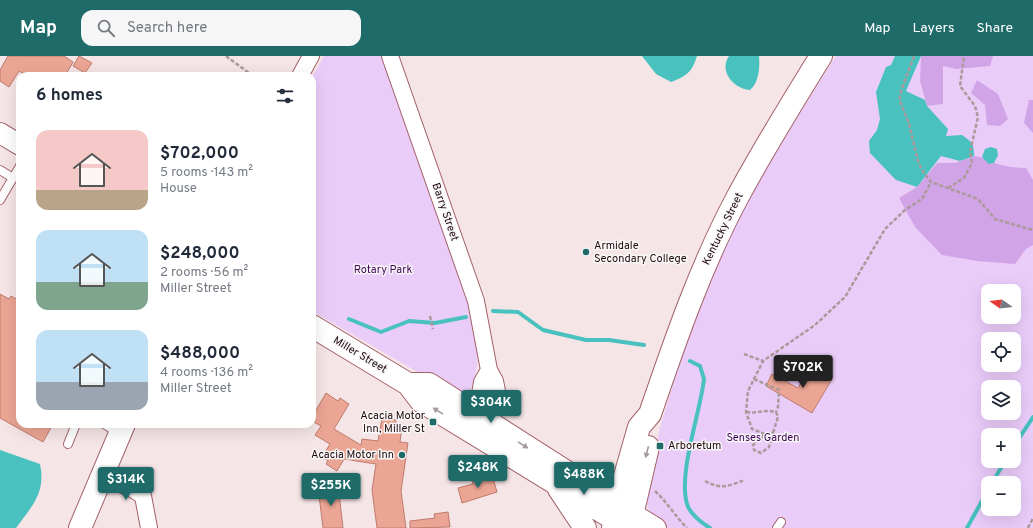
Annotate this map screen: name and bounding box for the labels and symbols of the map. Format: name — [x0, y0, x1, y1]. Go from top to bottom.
street label: Barry Street — [429, 181, 461, 243]
street label: Kentucky Street — [699, 190, 747, 268]
place label: Armidale Secondary College — [594, 239, 687, 266]
marker: Armidale Secondary College — [581, 247, 591, 257]
park label: Rotary Park — [354, 263, 412, 277]
north arrow — [981, 284, 1021, 324]
street label: Miller Street — [330, 333, 390, 377]
pin: $702K — [775, 355, 831, 389]
pin: $304K — [463, 390, 519, 424]
one-way arrow — [432, 408, 444, 415]
place label: Acacia Motor Inn, Miller St — [360, 409, 426, 436]
marker: Acacia Motor Inn, Miller St — [428, 417, 438, 427]
park label: Senses Garden — [726, 431, 800, 445]
place label: Arboretum — [668, 439, 721, 453]
one-way arrow — [518, 441, 528, 449]
marker: Arboretum — [655, 441, 665, 451]
one-way arrow — [643, 446, 649, 459]
place label: Acacia Motor Inn — [311, 448, 394, 462]
marker: Acacia Motor Inn — [397, 450, 407, 460]
pin: $248K — [450, 455, 506, 489]
pin: $488K — [556, 462, 612, 496]
pin: $314K — [98, 467, 154, 501]
pin: $255K — [303, 473, 359, 507]

